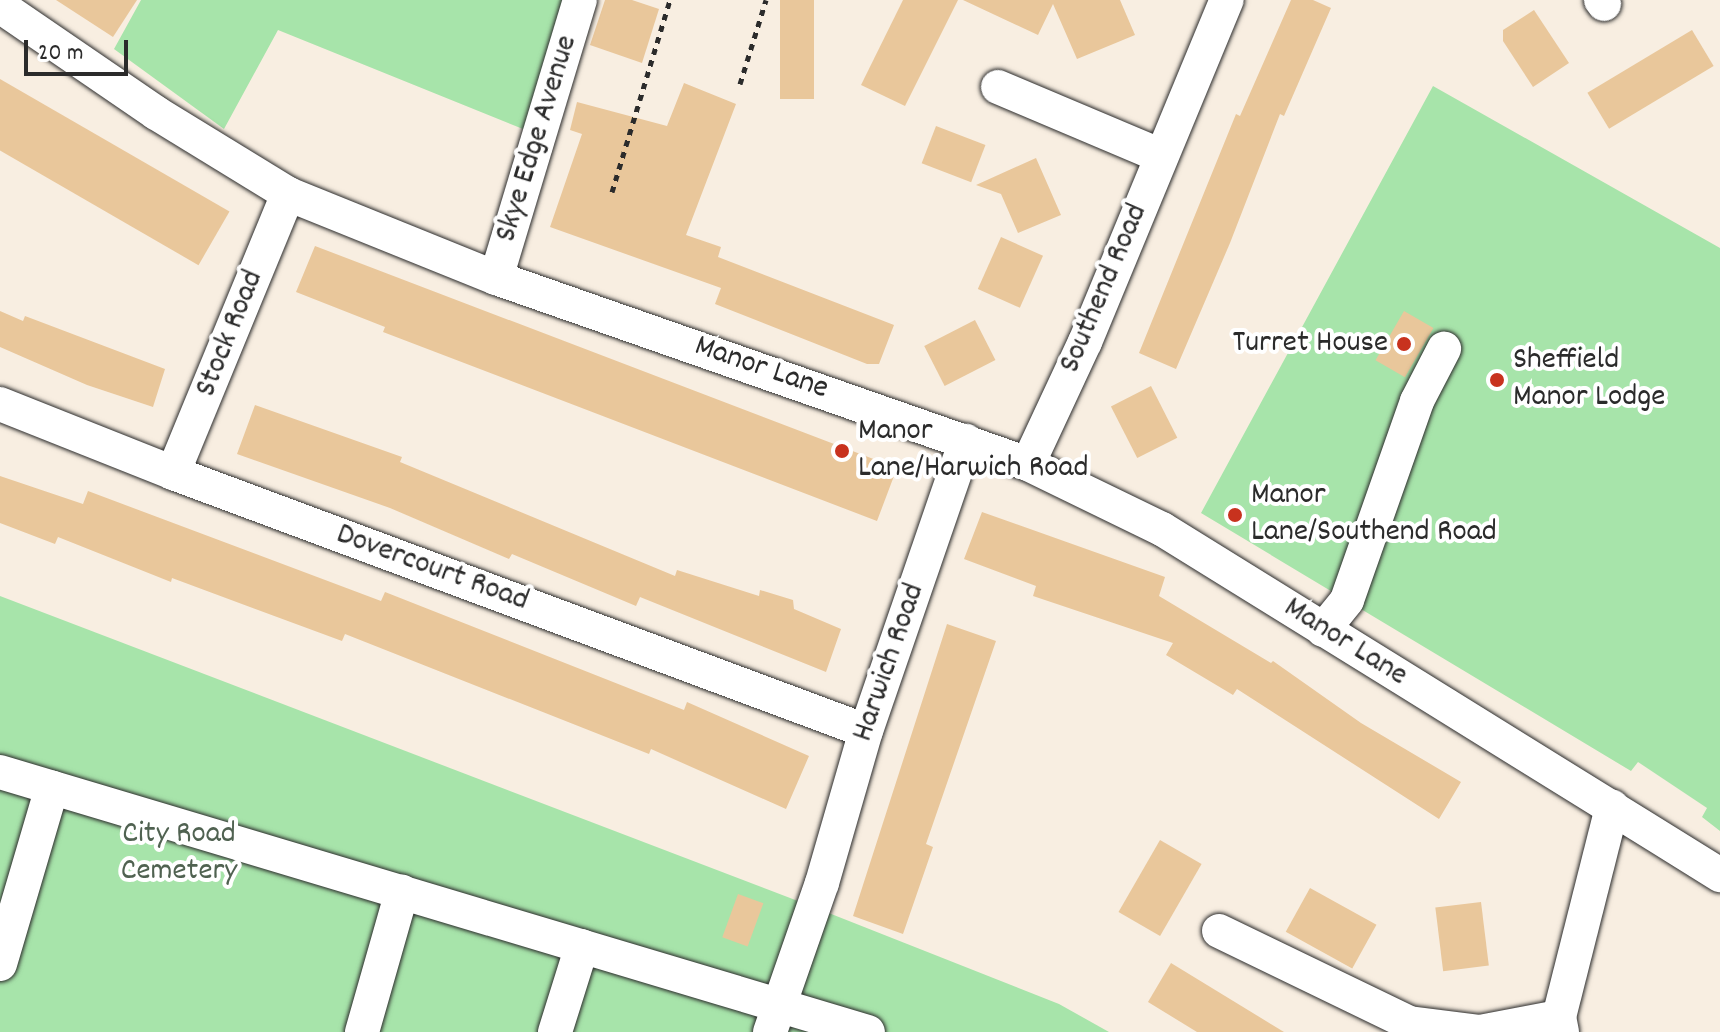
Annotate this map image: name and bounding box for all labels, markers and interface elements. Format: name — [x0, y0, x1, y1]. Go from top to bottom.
scale bar — [28, 24, 132, 74]
street label: Skye Edge Avenue — [488, 31, 588, 247]
text: 20 m — [38, 37, 84, 71]
street label: Southend Road — [1052, 199, 1158, 379]
street label: Stock Road — [188, 265, 274, 403]
place label: Turret House — [1232, 325, 1388, 363]
street label: Manor Lane — [689, 328, 833, 410]
marker: Turret House — [1395, 335, 1413, 353]
place label: Sheffield Manor Lodge — [1513, 343, 1665, 418]
marker: Sheffield Manor Lodge — [1488, 371, 1506, 389]
place label: Manor Lane/Harwich Road — [858, 414, 1088, 489]
marker: Manor Lane/Harwich Road — [833, 442, 851, 460]
place label: Manor Lane/Southend Road — [1251, 478, 1497, 553]
marker: Manor Lane/Southend Road — [1226, 506, 1244, 524]
street label: Dovercourt Road — [331, 516, 533, 622]
street label: Harwich Road — [845, 579, 935, 747]
street label: Manor Lane — [1276, 590, 1414, 696]
park label: City Road Cemetery — [121, 817, 237, 892]

